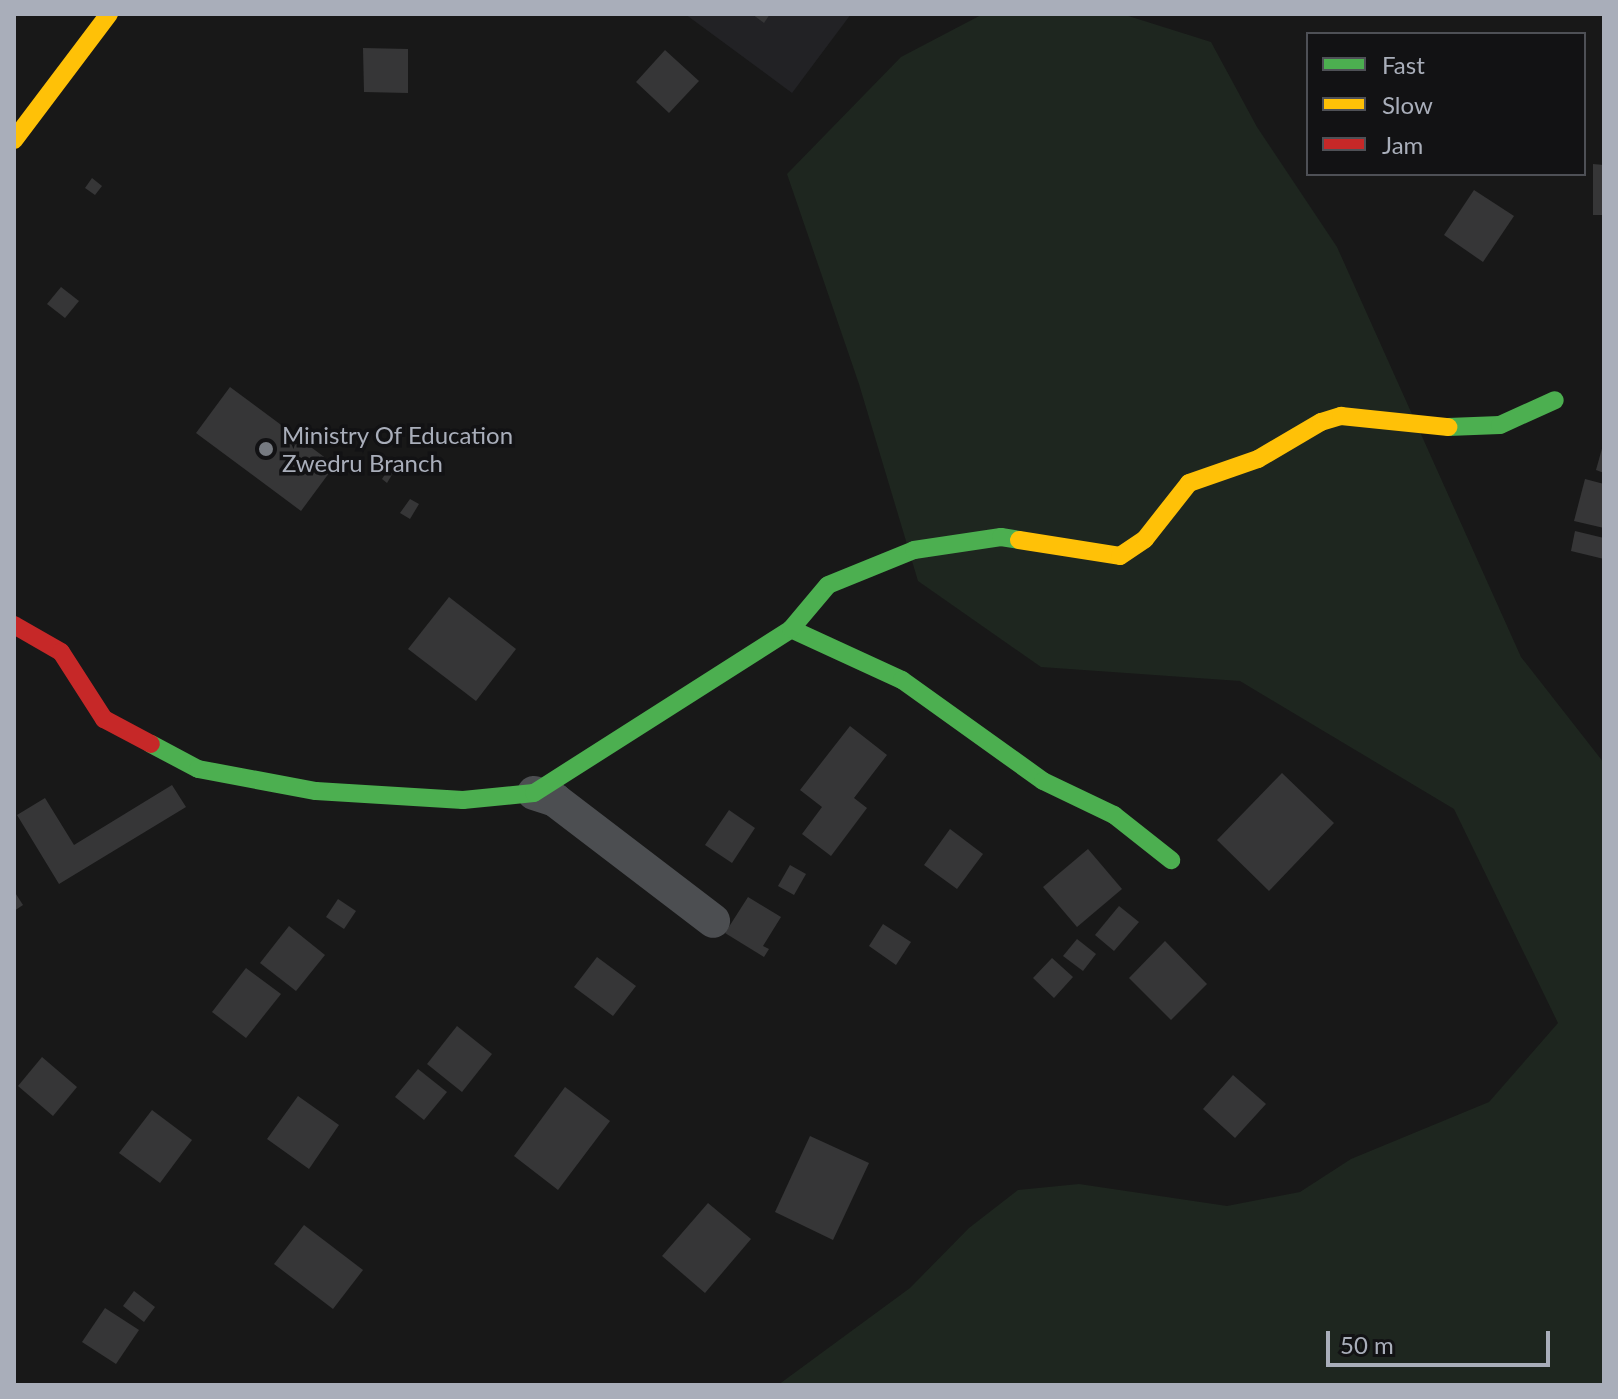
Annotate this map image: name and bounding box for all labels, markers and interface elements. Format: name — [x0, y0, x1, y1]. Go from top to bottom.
legend — [1306, 32, 1586, 176]
text: Fast — [1382, 50, 1425, 79]
text: Slow — [1382, 90, 1433, 119]
text: Jam — [1382, 130, 1423, 159]
place label: Ministry Of Education Zwedru Branch — [282, 421, 514, 477]
marker: Ministry Of Education Zwedru Branch — [257, 440, 275, 458]
scale bar — [1330, 1315, 1554, 1365]
text: 50 m — [1340, 1330, 1394, 1359]

